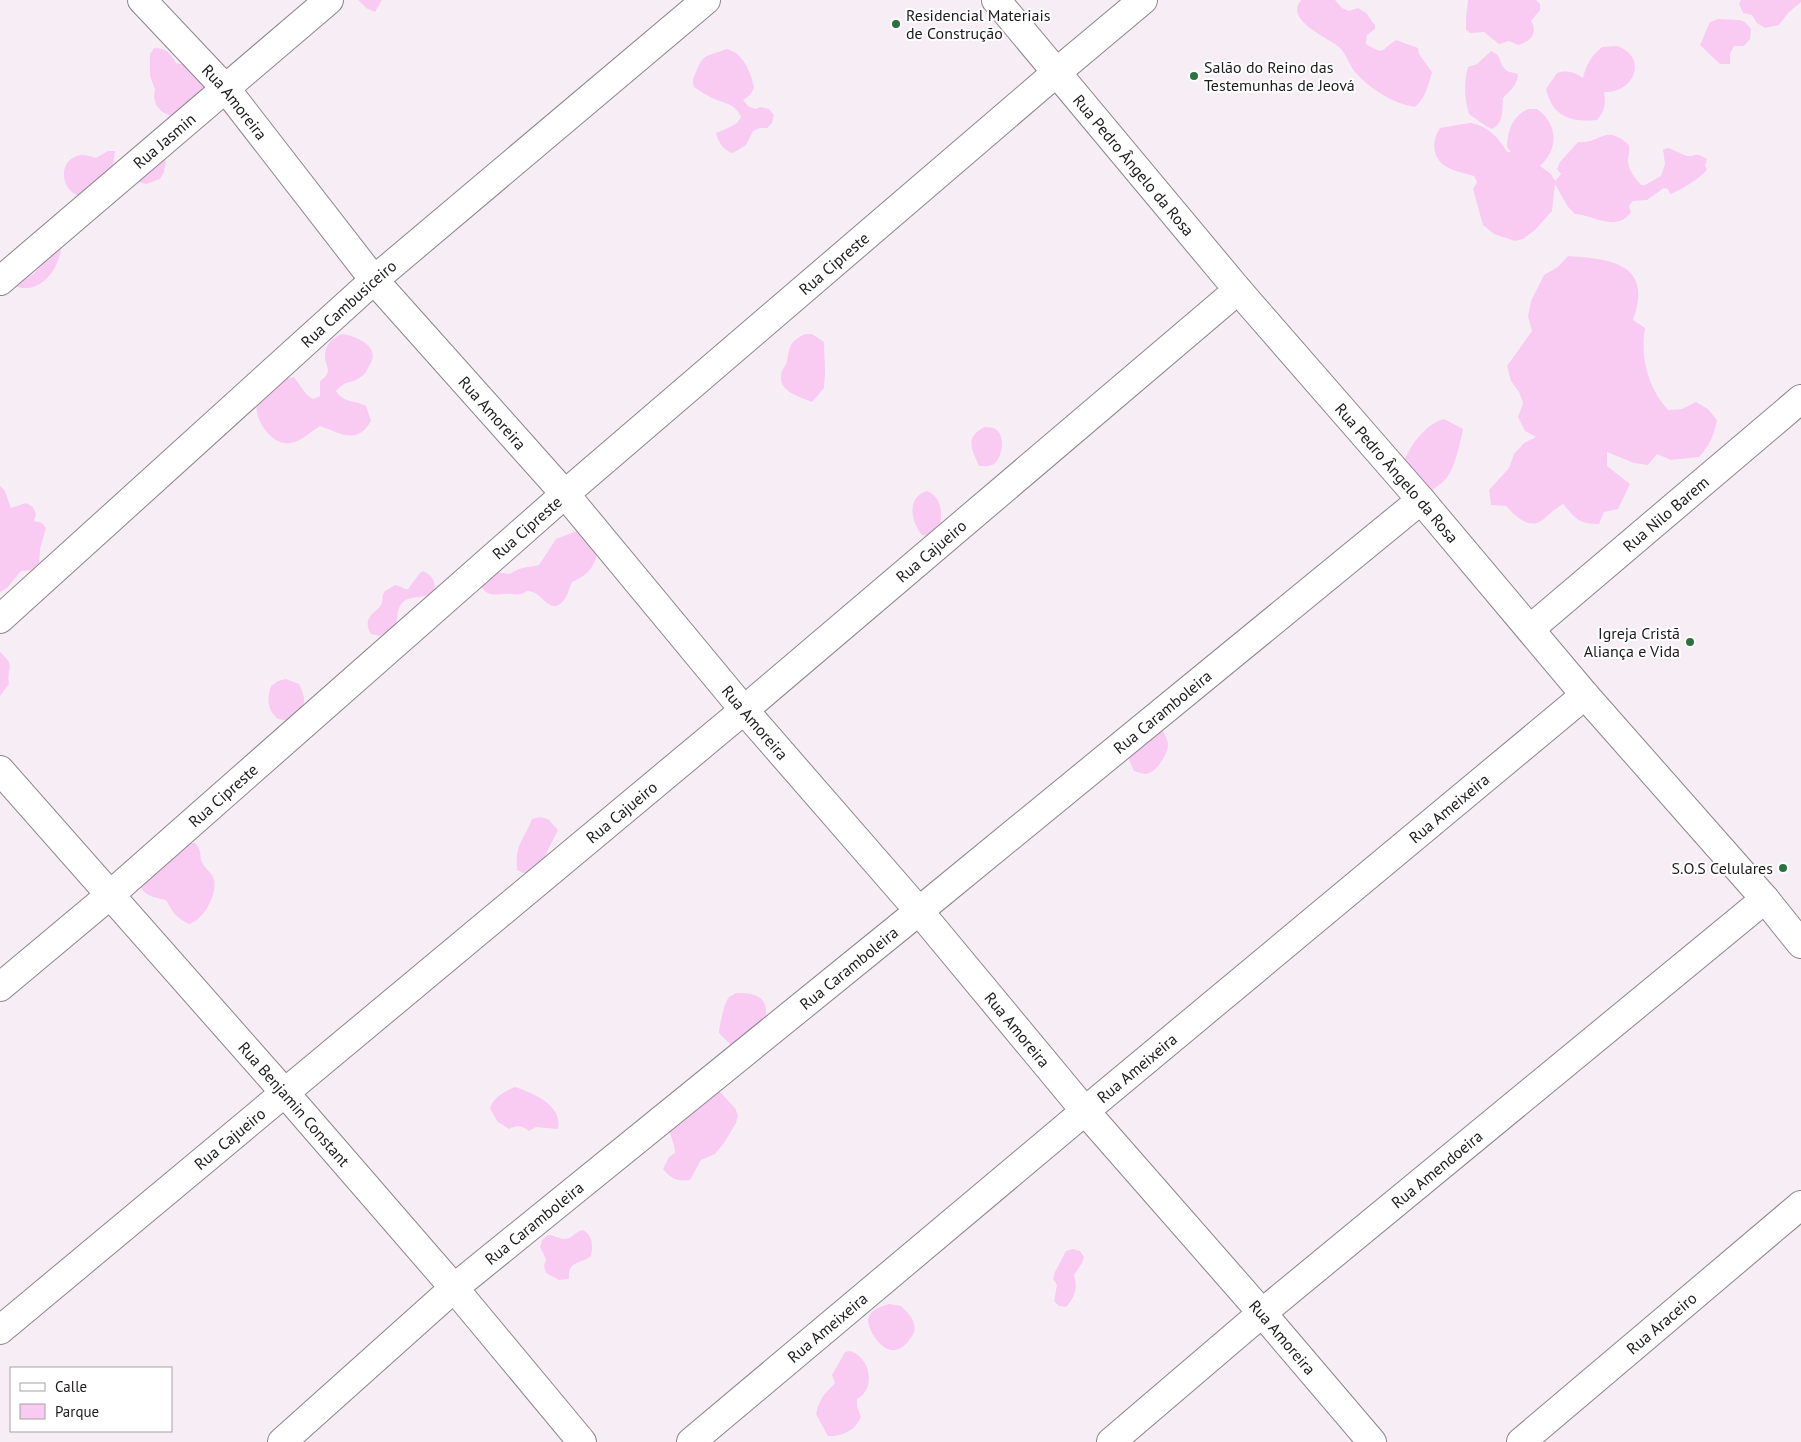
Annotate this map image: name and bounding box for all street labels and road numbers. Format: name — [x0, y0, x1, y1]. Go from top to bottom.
street label: Rua Amoreira — [198, 60, 272, 144]
street label: Rua Pedro Ângelo da Rosa — [1069, 90, 1199, 240]
street label: Rua Jasmin — [129, 109, 199, 173]
street label: Rua Cipreste — [795, 228, 873, 299]
street label: Rua Cambusiceiro — [296, 256, 400, 352]
street label: Rua Amoreira — [454, 372, 531, 454]
street label: Rua Pedro Ângelo da Rosa — [1331, 399, 1463, 547]
street label: Rua Nilo Barem — [1619, 472, 1713, 556]
street label: Rua Cipreste — [488, 492, 566, 564]
street label: Rua Cajueiro — [892, 515, 970, 587]
street label: Rua Caramboleira — [1109, 666, 1216, 758]
street label: Rua Amoreira — [718, 681, 793, 764]
street label: Rua Cipreste — [184, 759, 262, 831]
street label: Rua Ameixeira — [1405, 769, 1493, 847]
street label: Rua Cajueiro — [582, 777, 661, 847]
street label: Rua Caramboleira — [795, 922, 902, 1014]
street label: Rua Amoreira — [980, 988, 1054, 1071]
street label: Rua Ameixeira — [1093, 1029, 1181, 1107]
street label: Rua Benjamin Constant — [234, 1037, 354, 1171]
street label: Rua Cajueiro — [190, 1103, 269, 1174]
street label: Rua Amendoeira — [1387, 1126, 1486, 1212]
street label: Rua Caramboleira — [481, 1177, 587, 1269]
street label: Rua Ameixeira — [783, 1288, 871, 1367]
street label: Rua Araceiro — [1622, 1288, 1701, 1358]
street label: Rua Amoreira — [1245, 1296, 1320, 1379]

